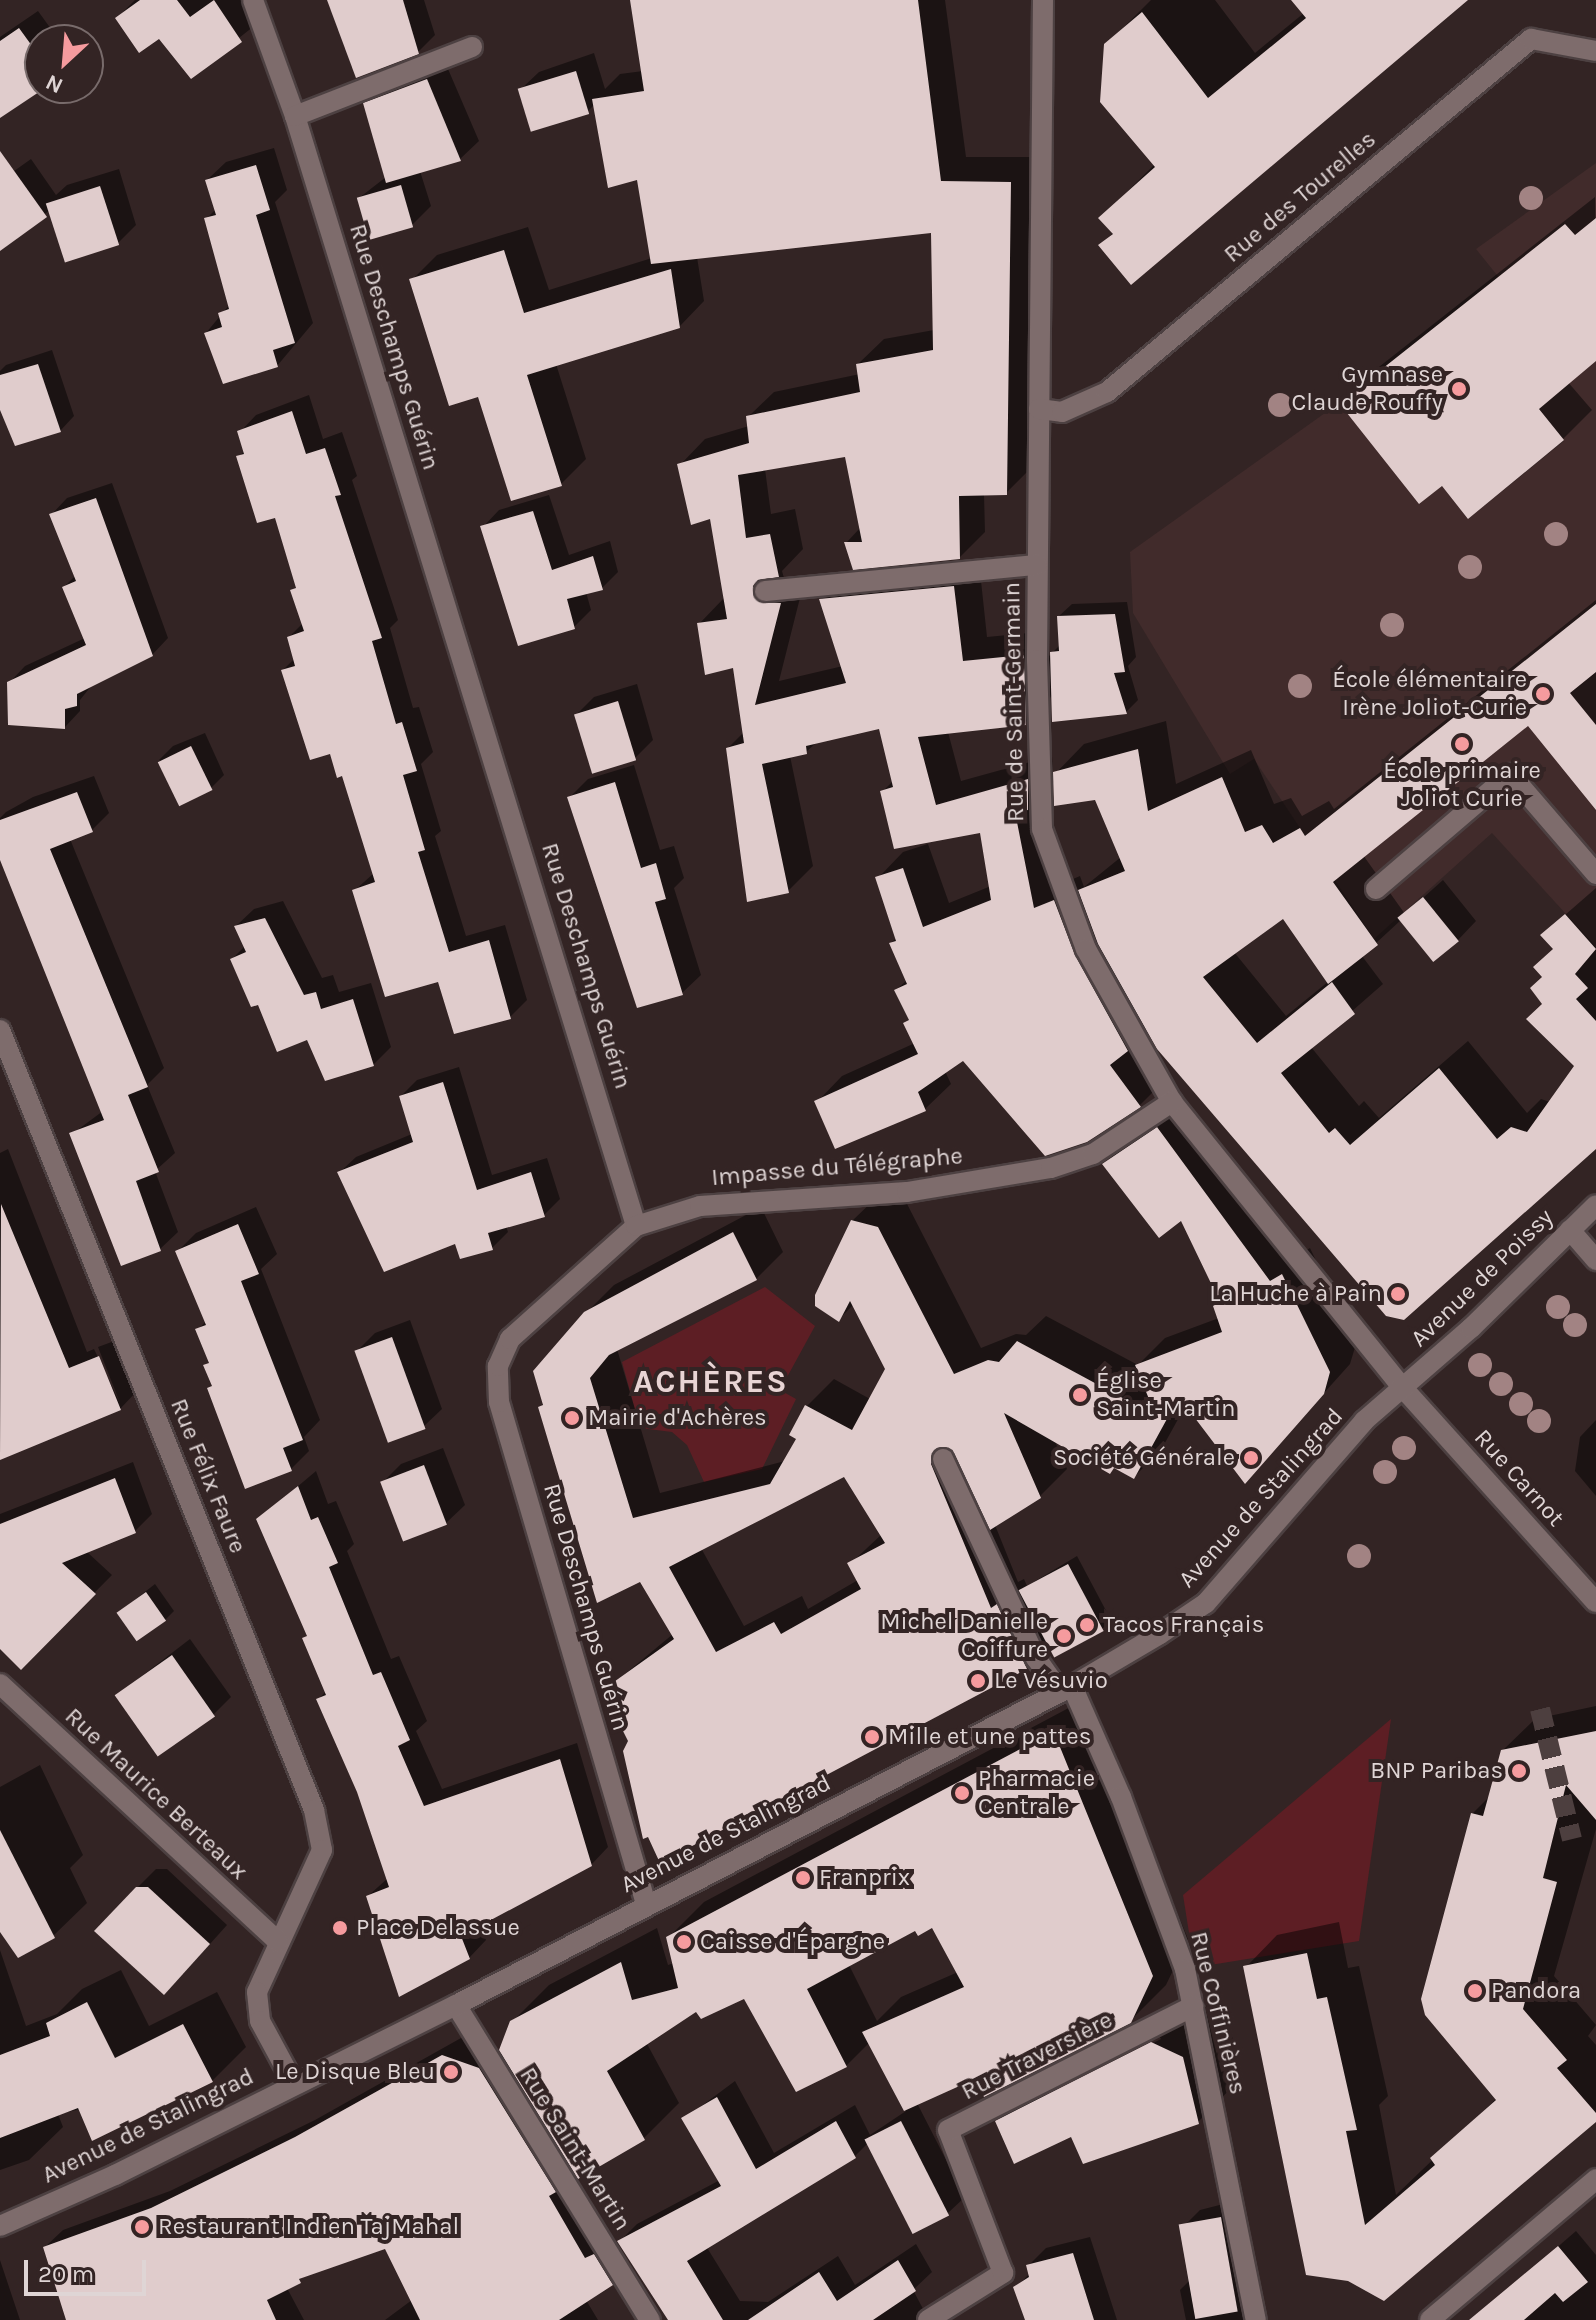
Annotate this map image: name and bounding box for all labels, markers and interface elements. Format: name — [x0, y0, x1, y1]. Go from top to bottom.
north arrow — [24, 24, 104, 104]
text: N — [42, 69, 67, 99]
street label: Rue des Tourelles — [1218, 125, 1382, 269]
street label: Rue Deschamps Guérin — [343, 221, 445, 473]
place label: Gymnase Claude Rouffy — [1292, 361, 1443, 417]
marker: Gymnase Claude Rouffy — [1450, 380, 1468, 398]
street label: Rue de Saint-Germain — [998, 582, 1030, 822]
place label: École élémentaire Irène Joliot-Curie — [1332, 666, 1527, 722]
marker: École élémentaire Irène Joliot-Curie — [1534, 685, 1552, 703]
marker: École primaire Joliot Curie — [1453, 735, 1471, 753]
place label: École primaire Joliot Curie — [1383, 757, 1541, 813]
street label: Rue Deschamps Guérin — [535, 840, 637, 1092]
street label: Impasse du Télégraphe — [710, 1142, 964, 1192]
street label: Avenue de Poissy — [1405, 1203, 1559, 1353]
place label: La Huche à Pain — [1209, 1280, 1382, 1308]
marker: La Huche à Pain — [1389, 1285, 1407, 1303]
district label: ACHÈRES — [633, 1363, 789, 1401]
place label: Église Saint-Martin — [1096, 1367, 1236, 1423]
marker: Église Saint-Martin — [1071, 1386, 1089, 1404]
street label: Rue Félix Faure — [164, 1395, 252, 1557]
street label: Avenue de Stalingrad — [1173, 1402, 1349, 1594]
place label: Mairie d'Achères — [588, 1404, 767, 1432]
marker: Mairie d'Achères — [563, 1409, 581, 1427]
street label: Rue Carnot — [1468, 1424, 1570, 1532]
place label: Société Générale — [1053, 1444, 1235, 1472]
marker: Société Générale — [1242, 1449, 1260, 1467]
street label: Rue Deschamps Guérin — [537, 1480, 635, 1734]
place label: Michel Danielle Coiffure — [880, 1608, 1048, 1664]
place label: Tacos Français — [1103, 1611, 1264, 1639]
marker: Tacos Français — [1078, 1616, 1096, 1634]
marker: Michel Danielle Coiffure — [1055, 1627, 1073, 1645]
place label: Le Vésuvio — [994, 1667, 1108, 1695]
marker: Le Vésuvio — [969, 1672, 987, 1690]
street label: Rue Maurice Berteaux — [59, 1702, 253, 1886]
place label: Mille et une pattes — [888, 1723, 1091, 1751]
marker: Mille et une pattes — [863, 1728, 881, 1746]
place label: BNP Paribas — [1370, 1757, 1503, 1785]
marker: BNP Paribas — [1510, 1762, 1528, 1780]
place label: Pharmacie Centrale — [978, 1765, 1095, 1821]
street label: Avenue de Stalingrad — [616, 1769, 836, 1899]
marker: Pharmacie Centrale — [953, 1784, 971, 1802]
place label: Franprix — [819, 1864, 910, 1892]
marker: Franprix — [794, 1869, 812, 1887]
place label: Place Delassue — [356, 1914, 520, 1942]
marker: Place Delassue — [331, 1919, 349, 1937]
place label: Caisse d'Épargne — [700, 1928, 885, 1956]
street label: Rue Coffinières — [1184, 1929, 1252, 2097]
marker: Caisse d'Épargne — [675, 1933, 693, 1951]
place label: Pandora — [1491, 1977, 1581, 2005]
marker: Pandora — [1466, 1982, 1484, 2000]
street label: Rue Traversière — [957, 2006, 1117, 2106]
place label: Le Disque Bleu — [275, 2058, 435, 2086]
street label: Avenue de Stalingrad — [38, 2062, 258, 2190]
street label: Rue Saint-Martin — [513, 2062, 637, 2236]
marker: Le Disque Bleu — [442, 2063, 460, 2081]
place label: Restaurant Indien TajMahal — [158, 2213, 459, 2241]
marker: Restaurant Indien TajMahal — [133, 2218, 151, 2236]
scale bar — [28, 2244, 150, 2294]
text: 20 m — [38, 2260, 94, 2288]

